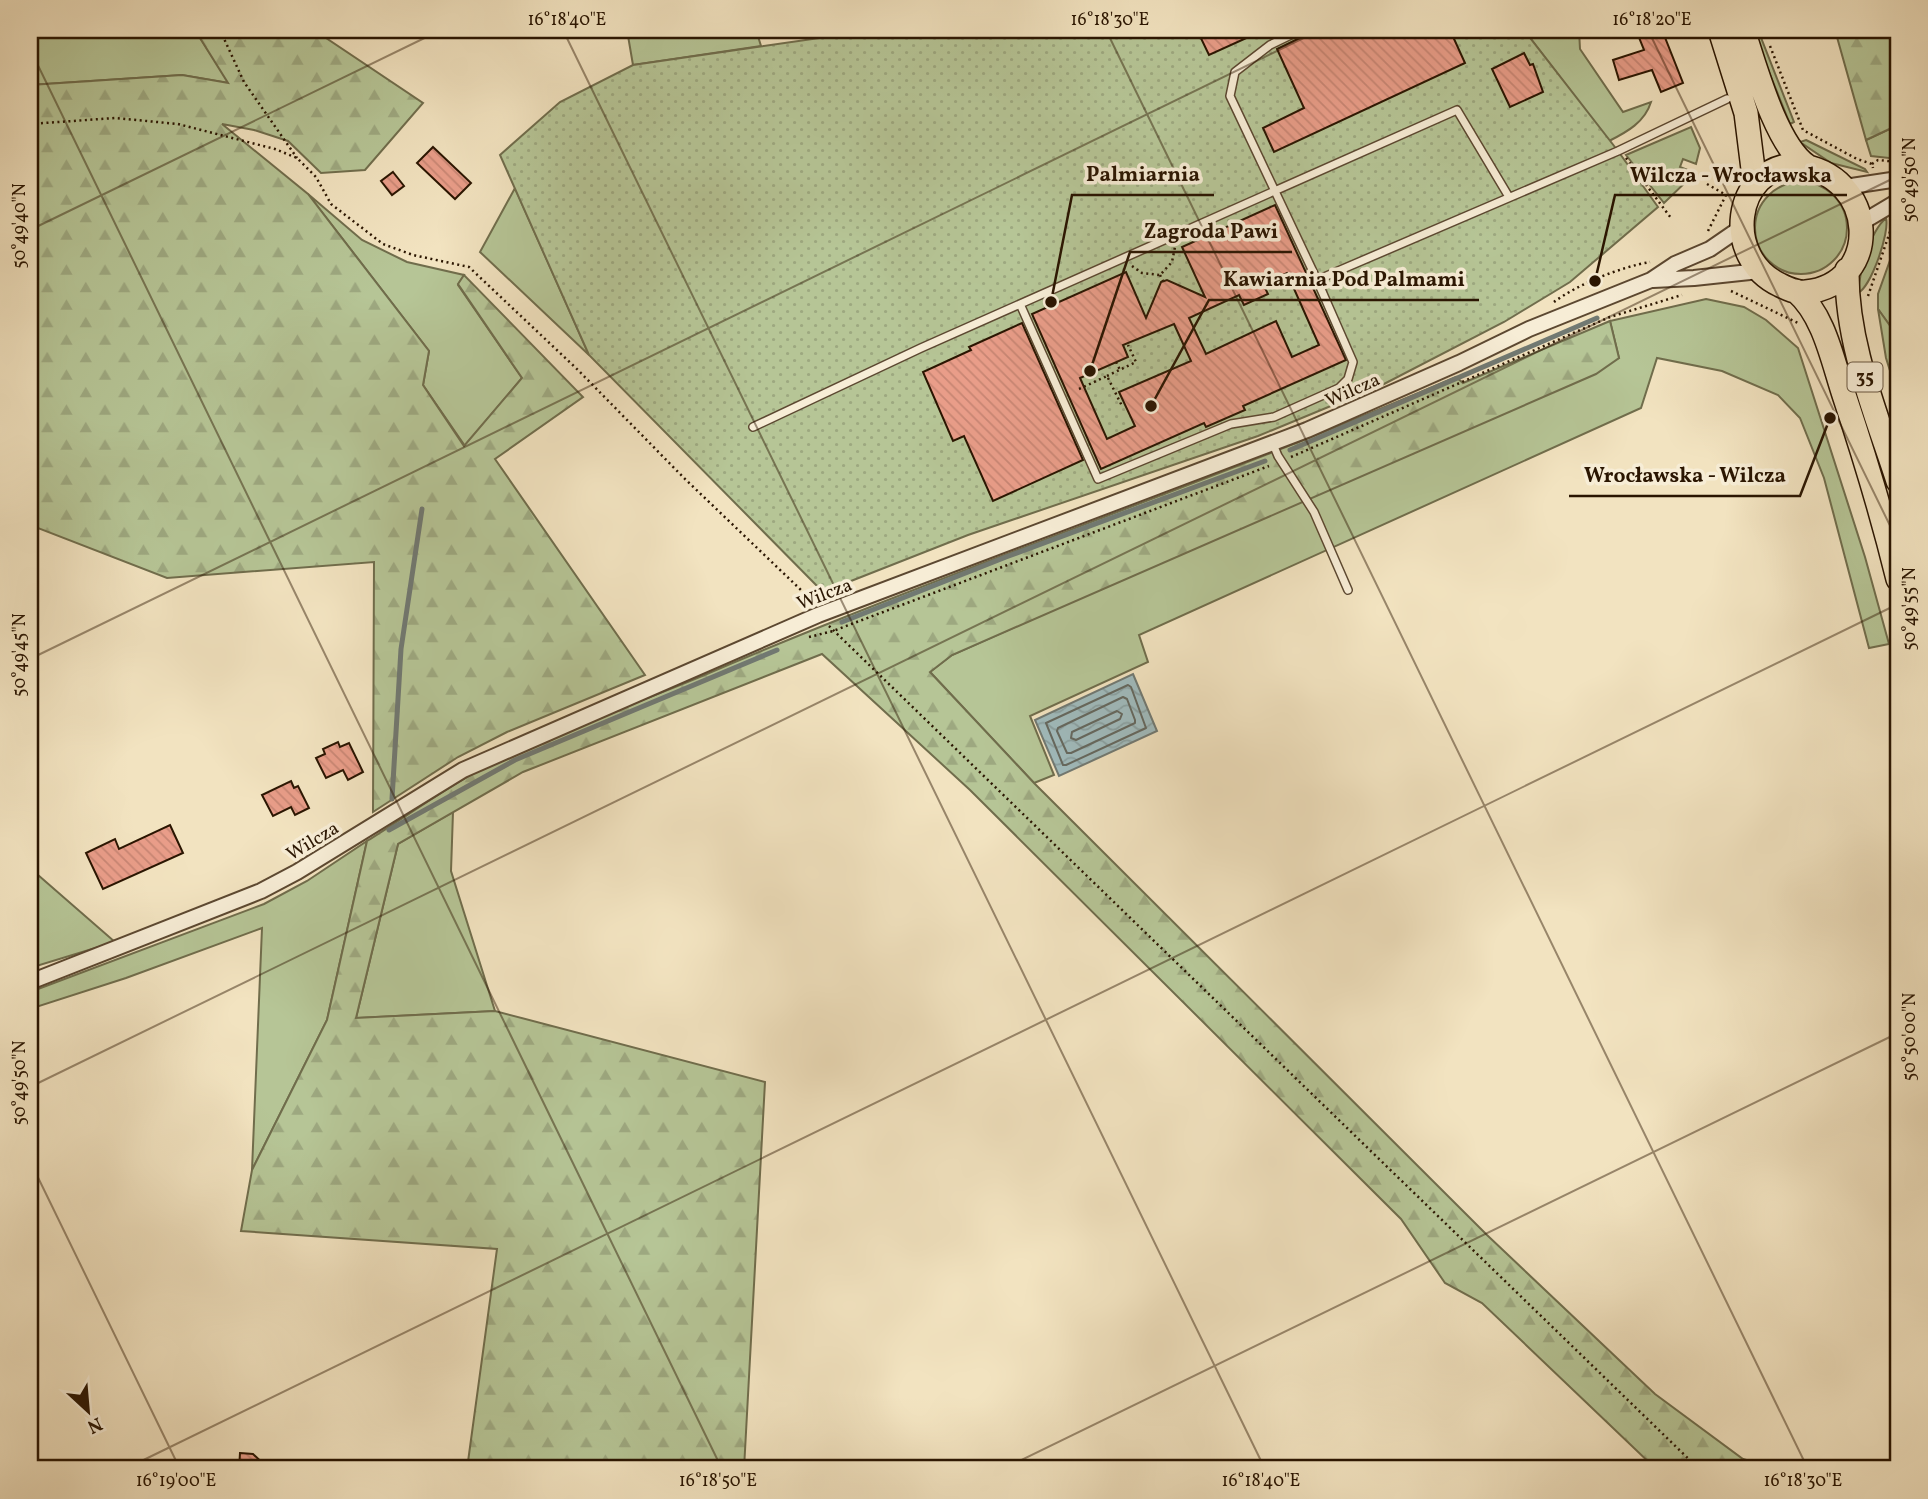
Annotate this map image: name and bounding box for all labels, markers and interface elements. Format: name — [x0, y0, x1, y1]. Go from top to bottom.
text: 16°18'40"E — [528, 8, 607, 33]
text: 16°18'30"E — [1071, 8, 1150, 33]
text: 16°18'20"E — [1612, 8, 1692, 33]
text: 50°49'50"N — [1898, 137, 1923, 223]
callout: Palmiarnia — [1072, 153, 1214, 195]
callout: Wilcza - Wrocławska — [1615, 153, 1847, 195]
text: Palmiarnia — [1086, 161, 1200, 190]
text: Wilcza - Wrocławska — [1630, 162, 1832, 191]
text: 50°49'40"N — [8, 183, 33, 269]
callout: Zagroda Pawi — [1130, 210, 1292, 252]
text: Zagroda Pawi — [1144, 218, 1278, 247]
callout: Kawiarnia Pod Palmami — [1209, 258, 1479, 300]
text: Kawiarnia Pod Palmami — [1223, 266, 1465, 295]
road number: 35 — [1848, 362, 1882, 391]
street label: Wilcza — [1321, 367, 1384, 414]
callout: Wrocławska - Wilcza — [1569, 454, 1800, 496]
text: Wrocławska - Wilcza — [1584, 462, 1786, 491]
text: 50°49'55"N — [1898, 567, 1923, 651]
street label: Wilcza — [793, 572, 856, 617]
text: 50°49'45"N — [8, 613, 33, 697]
street label: Wilcza — [282, 816, 344, 868]
text: 50°50'00"N — [1898, 993, 1923, 1081]
text: 50°49'50"N — [8, 1040, 33, 1126]
north arrow — [52, 1376, 122, 1446]
text: N — [82, 1410, 106, 1439]
text: 16°19'00"E — [136, 1469, 216, 1494]
text: 16°18'50"E — [679, 1469, 757, 1494]
text: 16°18'40"E — [1222, 1469, 1301, 1494]
text: 16°18'30"E — [1764, 1469, 1843, 1494]

